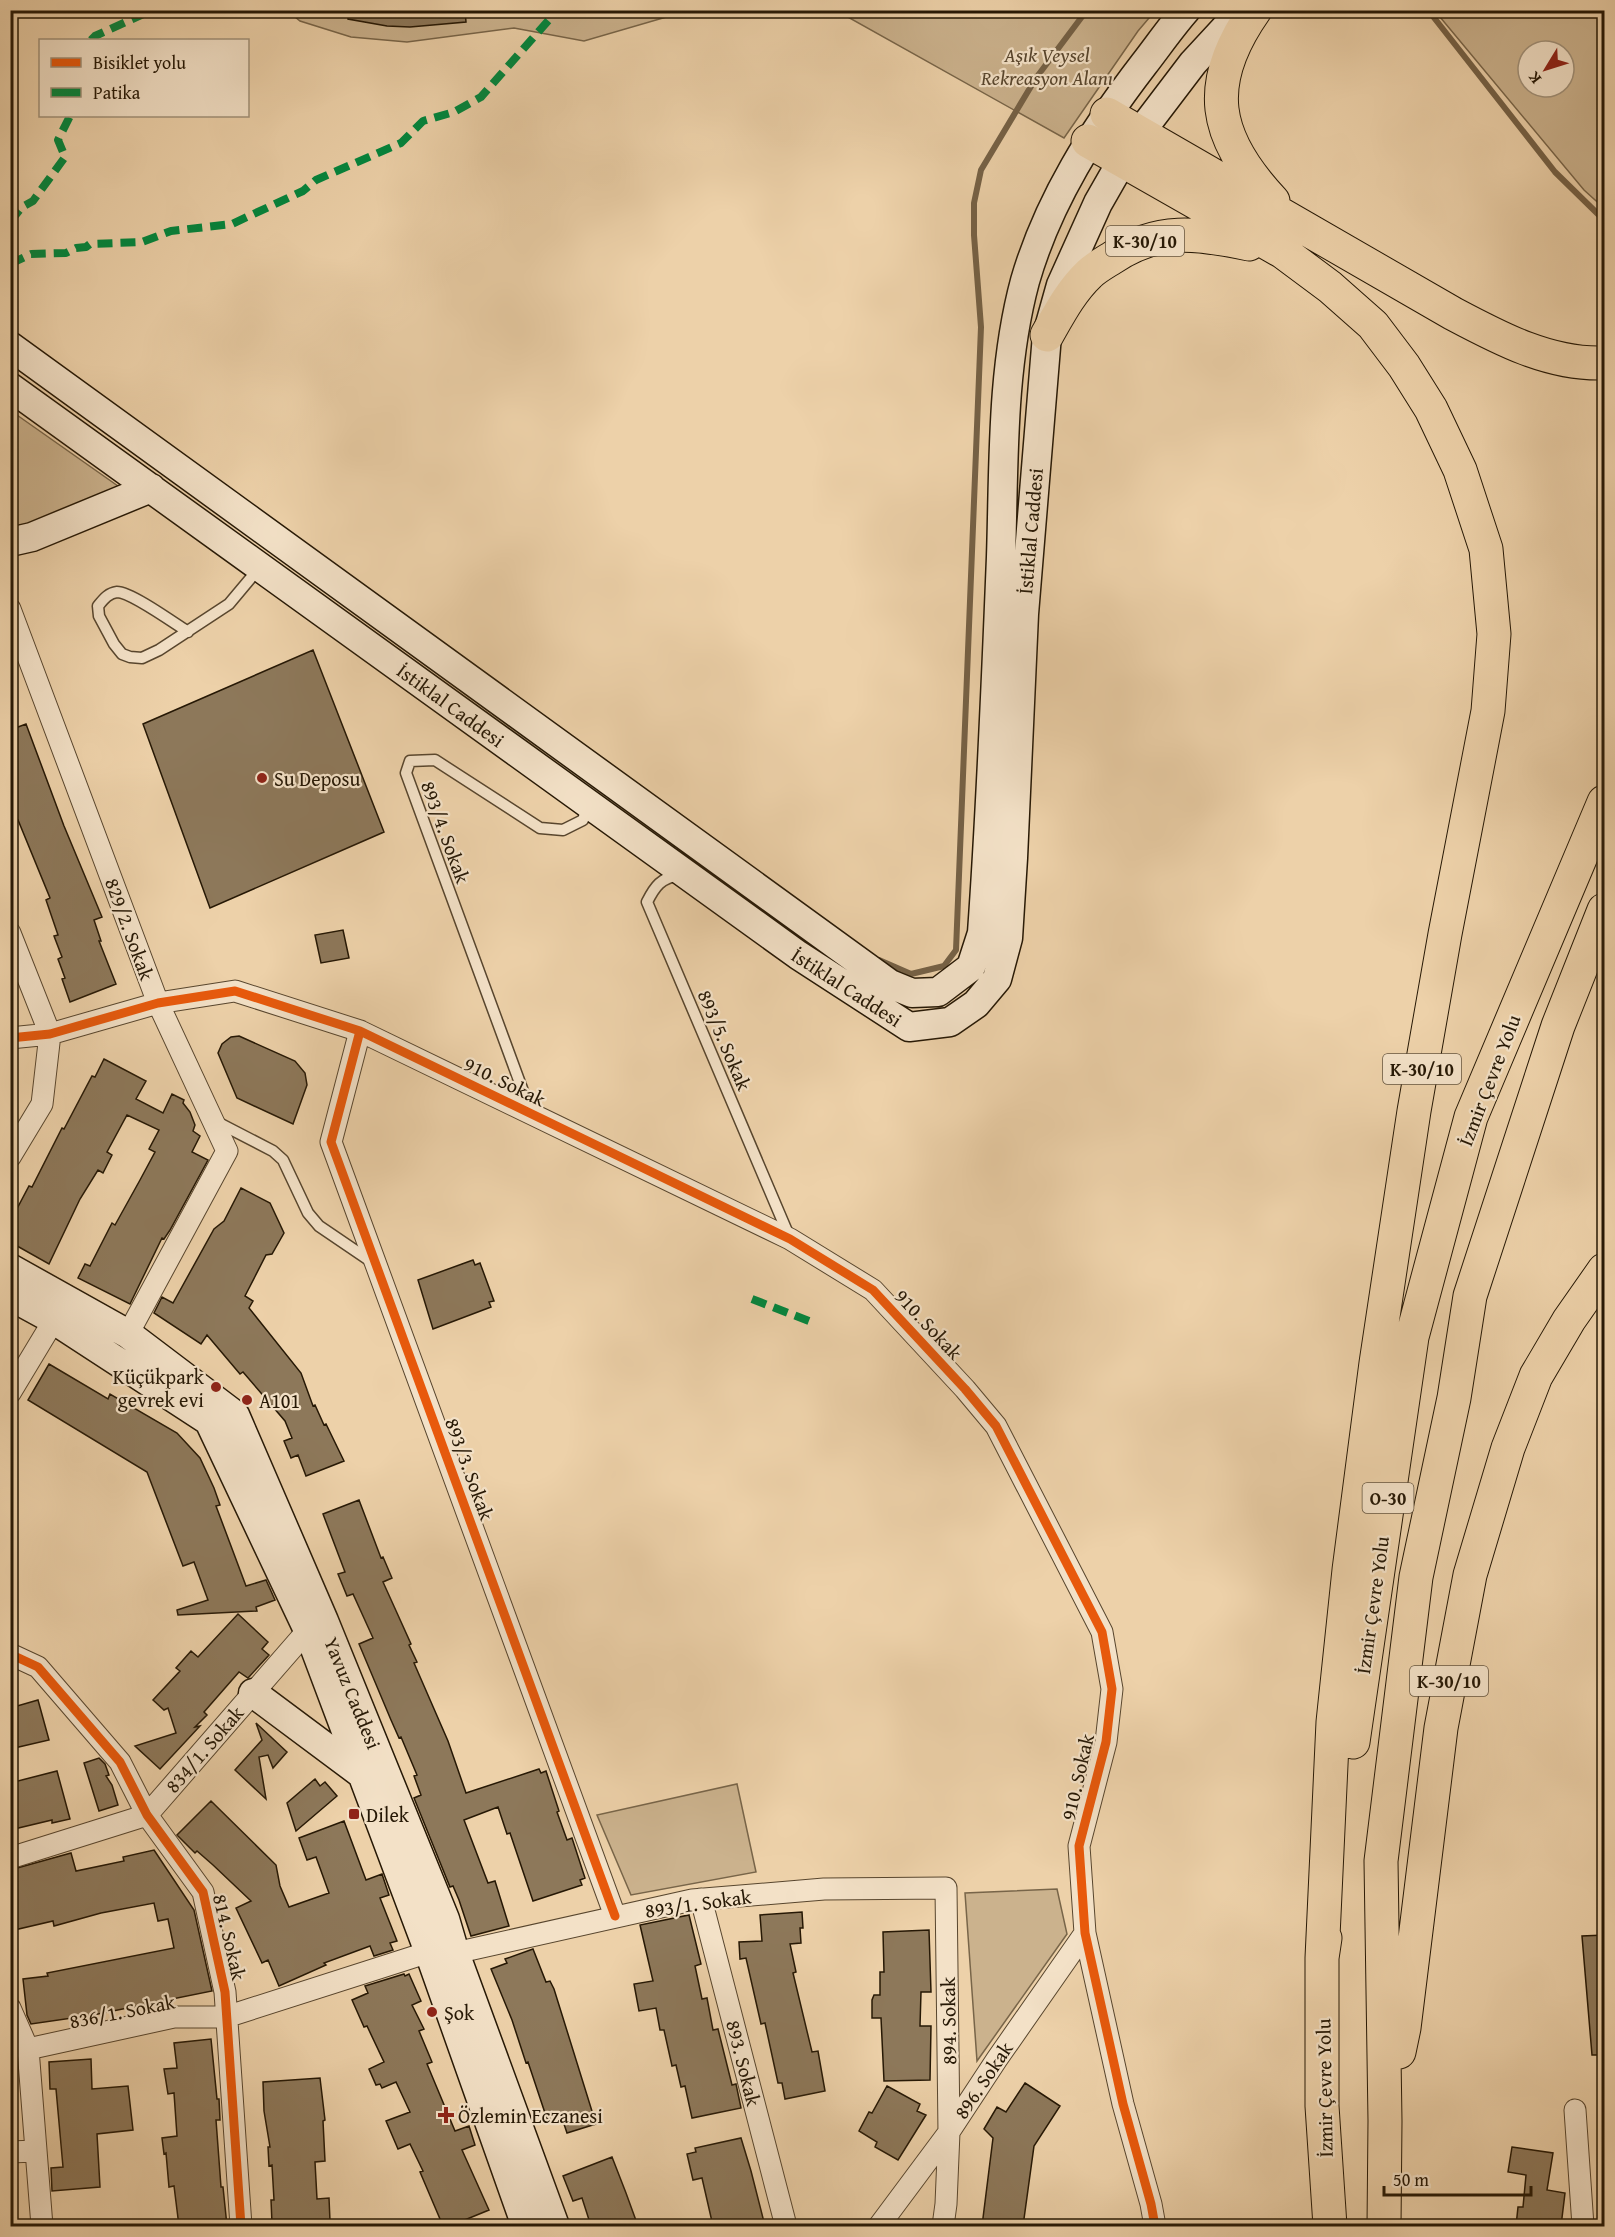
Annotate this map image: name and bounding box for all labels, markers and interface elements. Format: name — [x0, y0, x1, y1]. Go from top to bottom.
legend — [39, 39, 249, 117]
north arrow — [1516, 39, 1576, 99]
park label: Aşık Veysel Rekreasyon Alanı — [980, 40, 1113, 92]
text: Bisiklet yolu — [93, 49, 186, 76]
text: K — [1521, 66, 1547, 90]
text: Patika — [93, 79, 141, 106]
road number: K-30/10 — [1106, 226, 1184, 256]
street label: İstiklal Caddesi — [1010, 466, 1050, 595]
street label: İstiklal Caddesi — [391, 656, 511, 754]
place label: Su Deposu — [274, 764, 360, 793]
marker: Su Deposu — [255, 771, 269, 785]
street label: 893/4. Sokak — [414, 777, 478, 888]
street label: 829/2. Sokak — [98, 874, 162, 985]
street label: İstiklal Caddesi — [786, 940, 908, 1034]
street label: 893/5. Sokak — [691, 985, 760, 1096]
street label: İzmir Çevre Yolu — [1451, 1010, 1527, 1150]
street label: 910. Sokak — [459, 1049, 552, 1114]
road number: K-30/10 — [1383, 1054, 1461, 1084]
street label: 910. Sokak — [888, 1282, 970, 1367]
place label: Küçükpark gevrek evi — [113, 1362, 205, 1414]
marker: Küçükpark gevrek evi — [209, 1380, 223, 1394]
place label: A101 — [259, 1386, 300, 1415]
marker: A101 — [240, 1393, 254, 1407]
street label: 893/3. Sokak — [438, 1414, 502, 1525]
road number: O-30 — [1362, 1483, 1414, 1513]
street label: İzmir Çevre Yolu — [1348, 1534, 1396, 1676]
street label: Yavuz Caddesi — [317, 1633, 389, 1754]
road number: K-30/10 — [1410, 1666, 1488, 1696]
street label: 834/1. Sokak — [158, 1698, 251, 1799]
street label: 910. Sokak — [1053, 1730, 1101, 1823]
place label: Dilek — [366, 1800, 410, 1829]
marker: Dilek — [347, 1807, 361, 1821]
street label: 893/1. Sokak — [643, 1881, 754, 1925]
street label: 814. Sokak — [206, 1891, 254, 1984]
street label: 894. Sokak — [933, 1976, 963, 2065]
street label: 836/1. Sokak — [67, 1986, 178, 2035]
place label: Şok — [444, 1998, 475, 2027]
marker: Şok — [425, 2005, 439, 2019]
street label: 893. Sokak — [719, 2017, 769, 2110]
street label: İzmir Çevre Yolu — [1308, 2018, 1340, 2158]
street label: 896. Sokak — [946, 2035, 1020, 2125]
place label: Özlemin Eczanesi — [458, 2101, 603, 2130]
marker: Özlemin Eczanesi — [439, 2108, 453, 2122]
scale bar — [1384, 2159, 1531, 2197]
text: 50 m — [1393, 2166, 1429, 2193]

